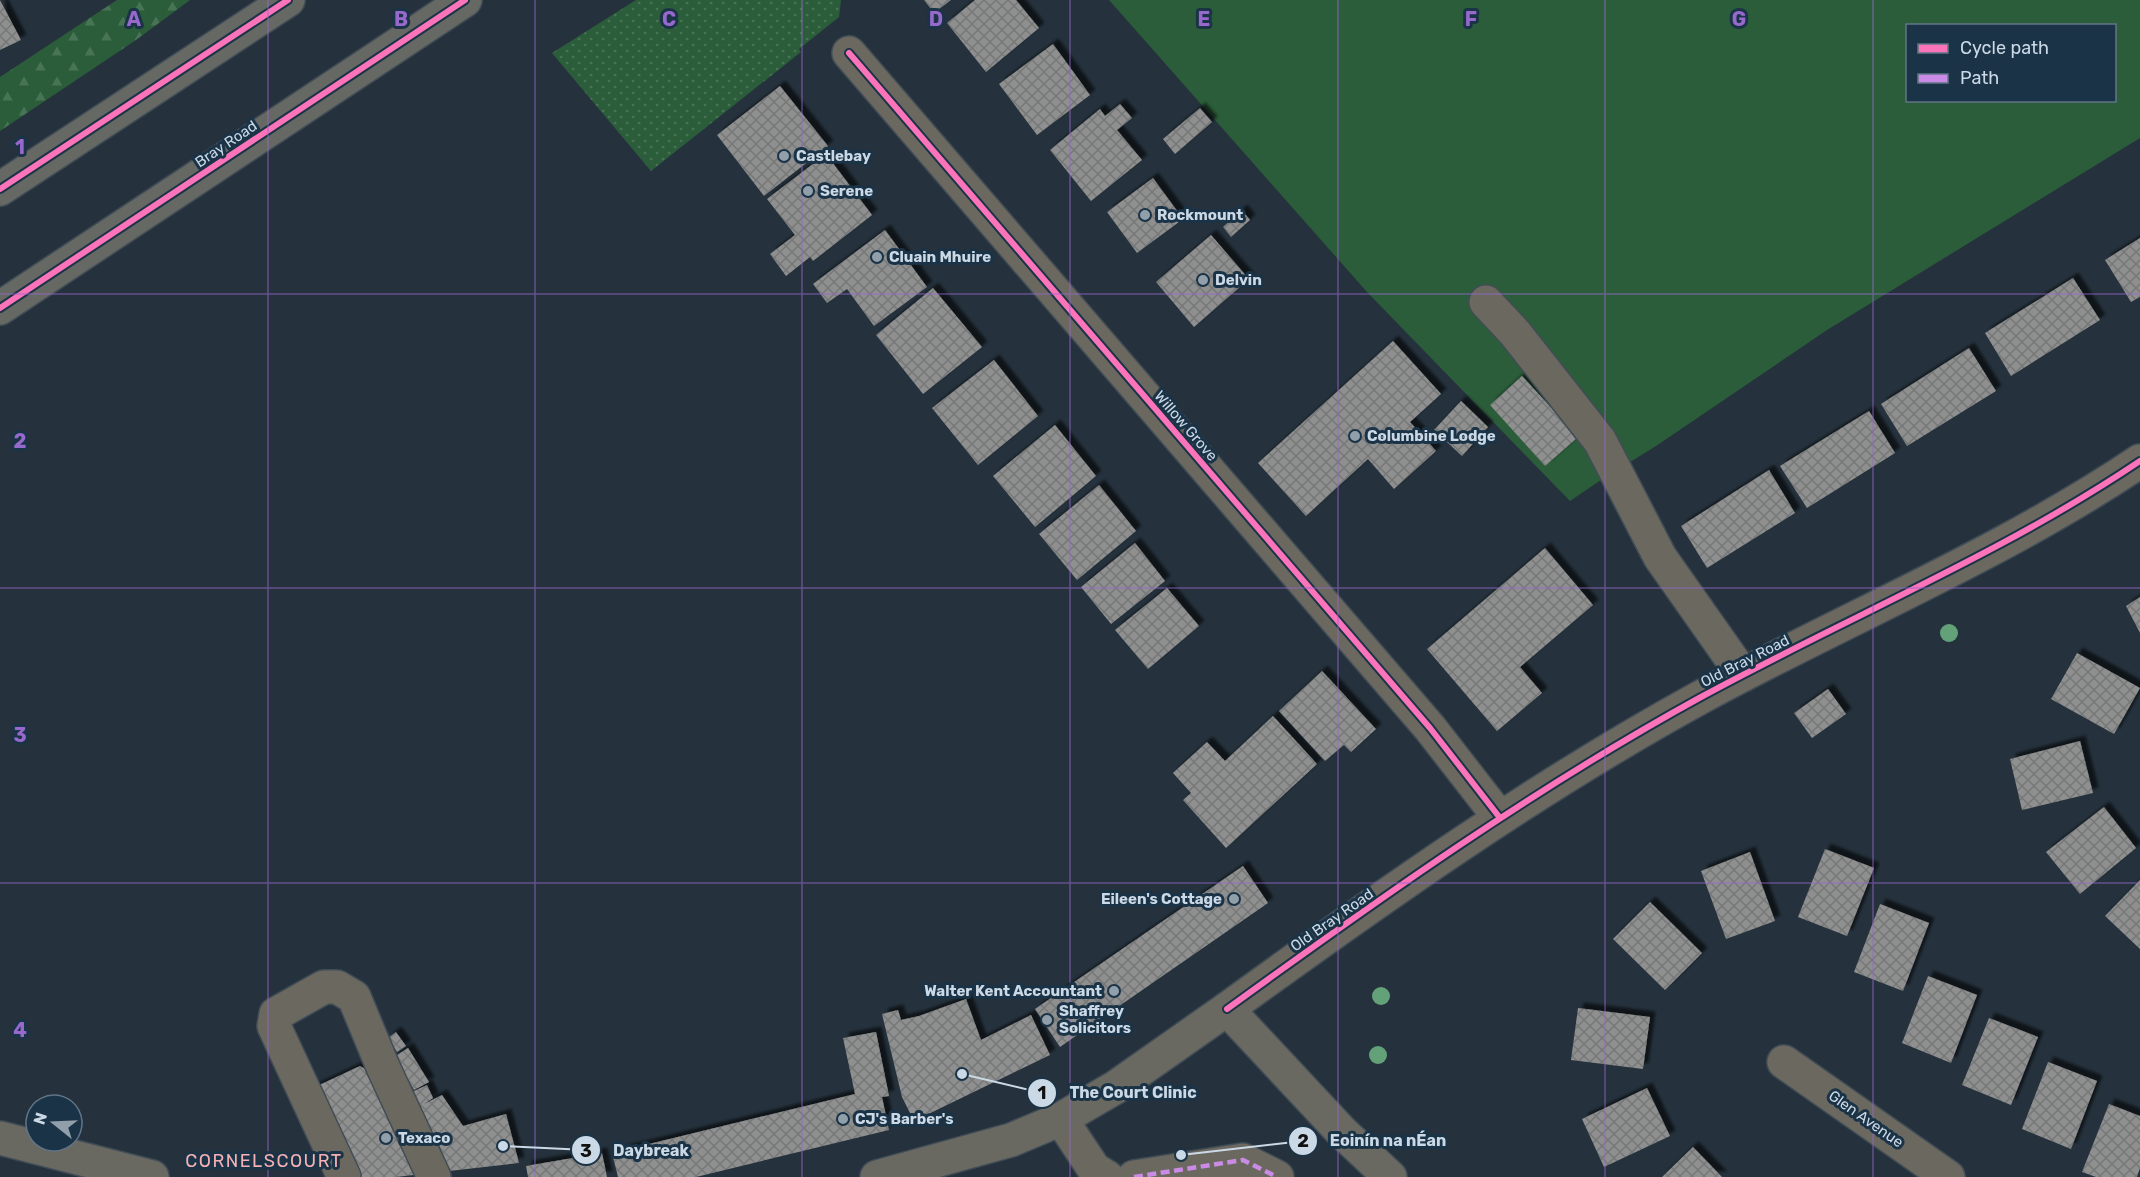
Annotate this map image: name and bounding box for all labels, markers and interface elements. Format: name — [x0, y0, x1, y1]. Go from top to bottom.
text: A — [127, 7, 142, 31]
text: B — [394, 7, 408, 31]
text: C — [662, 7, 676, 31]
text: D — [929, 7, 943, 31]
text: E — [1198, 7, 1210, 31]
text: F — [1465, 7, 1477, 31]
text: G — [1732, 7, 1746, 31]
legend — [1906, 24, 2116, 102]
text: Cycle path — [1960, 37, 2049, 59]
text: Path — [1960, 67, 1999, 89]
street label: Bray Road — [192, 117, 260, 171]
text: 1 — [15, 135, 25, 159]
place label: Castlebay — [796, 147, 871, 165]
marker: Castlebay — [777, 149, 791, 163]
place label: Serene — [820, 182, 873, 200]
marker: Serene — [801, 184, 815, 198]
place label: Rockmount — [1157, 206, 1243, 224]
marker: Rockmount — [1138, 208, 1152, 222]
place label: Cluain Mhuire — [889, 248, 991, 266]
marker: Cluain Mhuire — [870, 250, 884, 264]
place label: Delvin — [1215, 271, 1262, 289]
marker: Delvin — [1196, 273, 1210, 287]
street label: Willow Grove — [1151, 387, 1221, 465]
place label: Columbine Lodge — [1367, 427, 1496, 445]
text: 2 — [14, 429, 27, 453]
marker: Columbine Lodge — [1348, 429, 1362, 443]
street label: Old Bray Road — [1698, 631, 1792, 691]
text: 3 — [13, 723, 27, 747]
street label: Old Bray Road — [1287, 885, 1377, 955]
place label: Eileen's Cottage — [1101, 890, 1222, 908]
marker: Eileen's Cottage — [1227, 892, 1241, 906]
place label: Walter Kent Accountant — [924, 982, 1102, 1000]
marker: Walter Kent Accountant — [1107, 984, 1121, 998]
place label: Shaffrey Solicitors — [1059, 1002, 1131, 1037]
marker: Shaffrey Solicitors — [1040, 1013, 1054, 1027]
text: 4 — [13, 1018, 27, 1042]
callout: The Court Clinic — [1027, 1076, 1208, 1110]
text: 1 — [1038, 1082, 1046, 1104]
text: The Court Clinic — [1069, 1083, 1197, 1102]
street label: Glen Avenue — [1825, 1087, 1907, 1151]
north arrow — [24, 1093, 84, 1153]
text: N — [29, 1110, 51, 1127]
place label: CJ's Barber's — [855, 1110, 954, 1128]
marker: CJ's Barber's — [836, 1112, 850, 1126]
callout: Eoinín na nÉan — [1288, 1124, 1458, 1158]
place label: Texaco — [398, 1129, 450, 1147]
text: 2 — [1297, 1130, 1309, 1152]
text: Eoinín na nÉan — [1330, 1130, 1446, 1150]
marker: Texaco — [379, 1131, 393, 1145]
callout: Daybreak — [571, 1133, 701, 1167]
text: 3 — [580, 1140, 592, 1162]
text: Daybreak — [613, 1141, 690, 1160]
district label: CORNELSCOURT — [185, 1150, 343, 1172]

